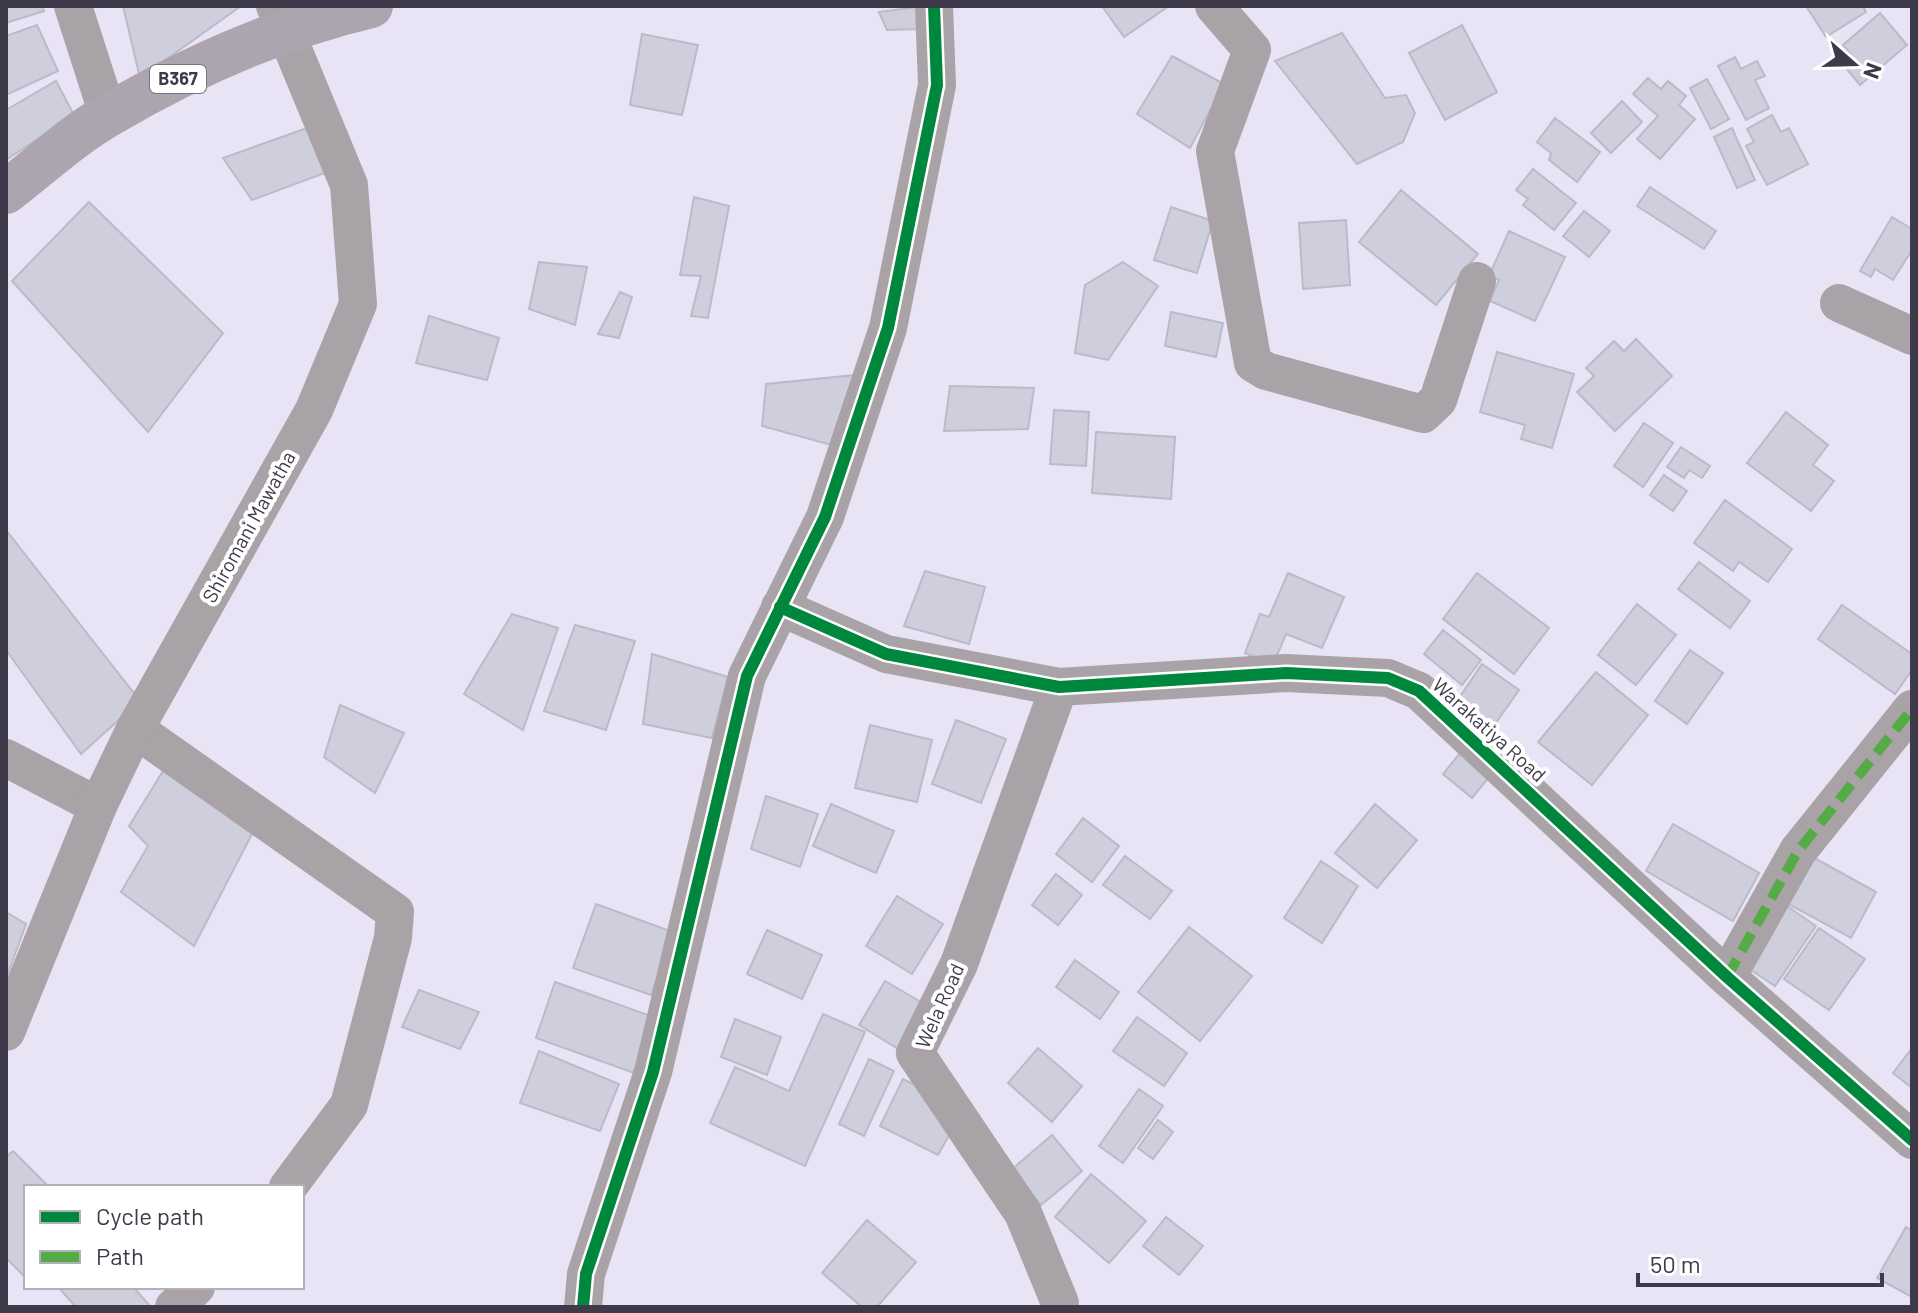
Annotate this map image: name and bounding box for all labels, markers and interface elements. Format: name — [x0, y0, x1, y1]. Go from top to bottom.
north arrow — [1814, 24, 1894, 104]
text: N — [1859, 60, 1888, 83]
road number: B367 — [150, 65, 206, 93]
street label: Shiromani Mawatha — [197, 447, 300, 606]
street label: Warakatiya Road — [1428, 672, 1551, 786]
street label: Wela Road — [910, 959, 968, 1052]
legend — [24, 1185, 304, 1289]
text: Cycle path — [96, 1201, 204, 1230]
scale bar — [1638, 1237, 1882, 1287]
text: Path — [96, 1241, 144, 1270]
text: 50 m — [1650, 1249, 1701, 1278]

